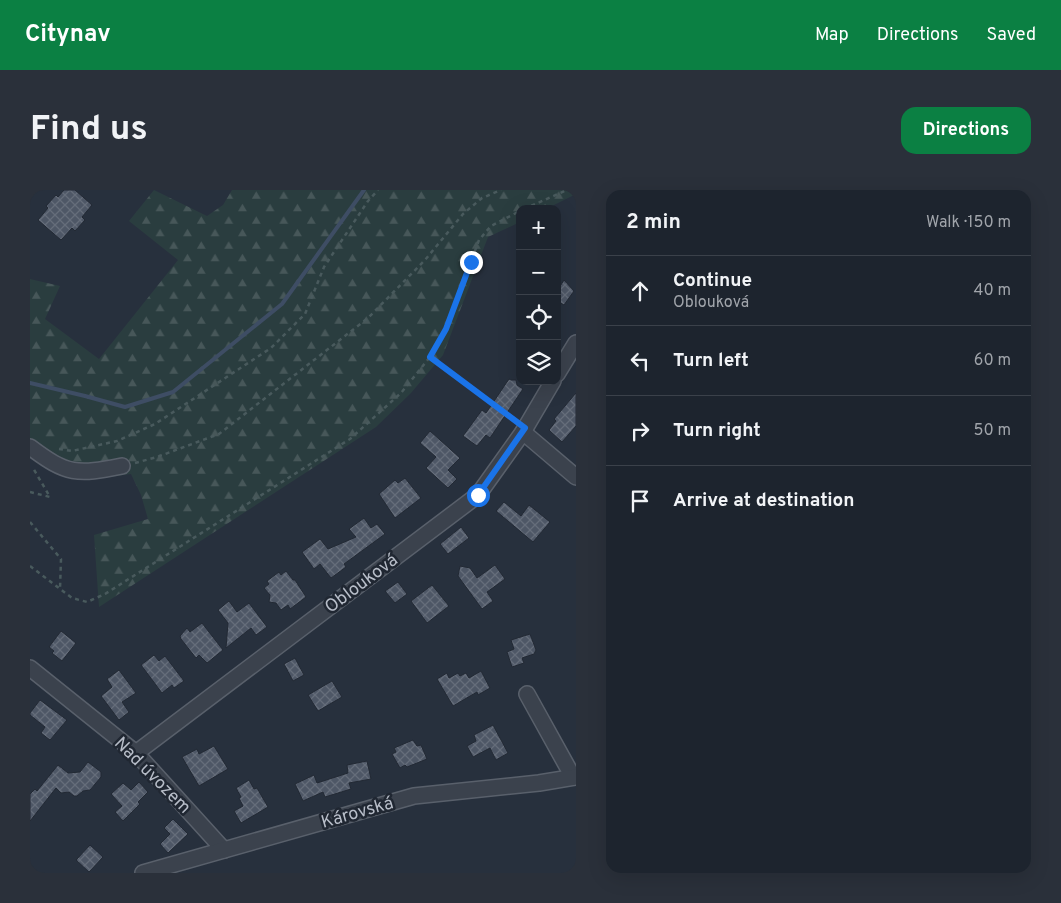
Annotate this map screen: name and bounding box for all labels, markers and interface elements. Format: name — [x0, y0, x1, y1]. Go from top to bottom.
text: Citynav — [25, 20, 111, 50]
text: Map — [815, 24, 849, 47]
text: Directions — [877, 24, 959, 47]
text: Saved — [987, 24, 1036, 47]
button: Directions — [901, 107, 1031, 154]
text: Find us — [30, 108, 148, 152]
map controls — [516, 205, 561, 385]
button: + — [516, 205, 561, 250]
text: 2 min — [626, 209, 681, 236]
text: Walk · 150 m — [926, 213, 1011, 233]
button: − — [516, 250, 561, 295]
route end — [460, 251, 483, 274]
text: Continue — [673, 269, 752, 293]
icon: ahead — [626, 277, 654, 305]
text: 40 m — [973, 281, 1011, 301]
text: Oblouková — [673, 293, 749, 313]
button: locate — [516, 295, 561, 340]
button: layers — [516, 340, 561, 385]
icon: left — [626, 347, 654, 375]
text: Turn left — [673, 349, 749, 373]
text: 60 m — [974, 351, 1011, 371]
icon: right — [626, 417, 654, 445]
text: Turn right — [673, 419, 761, 443]
text: 50 m — [974, 421, 1011, 441]
route start — [467, 484, 490, 507]
icon: arrive — [626, 487, 654, 515]
text: Arrive at destination — [673, 489, 854, 513]
street label: Oblouková — [321, 549, 403, 619]
street label: Nad úvozem — [109, 733, 195, 819]
street label: Károvská — [319, 792, 396, 835]

